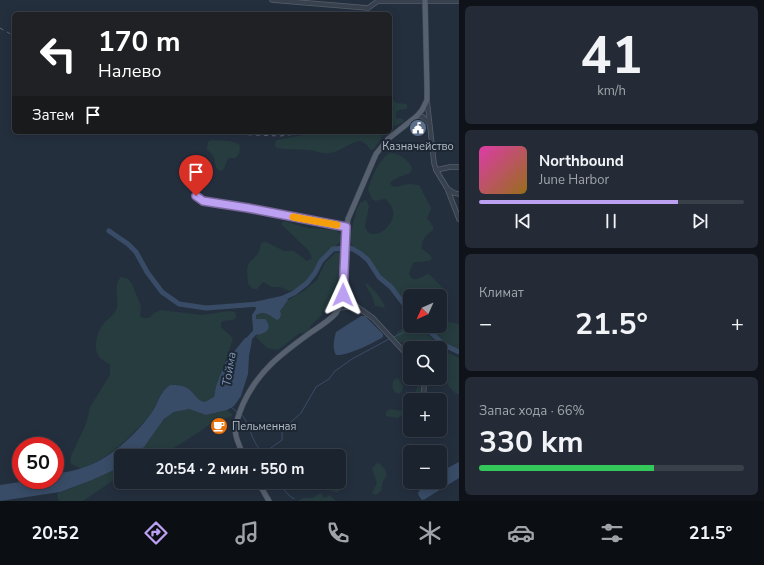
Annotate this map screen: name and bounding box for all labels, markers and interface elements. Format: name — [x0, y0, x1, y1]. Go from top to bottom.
text: 41 — [580, 20, 643, 91]
text: 170 m — [98, 23, 181, 61]
icon: left — [32, 28, 84, 80]
text: Налево — [98, 59, 162, 83]
text: km/h — [597, 82, 626, 100]
icon: arrive — [82, 104, 104, 126]
text: Затем — [32, 105, 74, 125]
public building icon: Казначейство — [408, 118, 428, 138]
place label: Казначейство — [382, 139, 454, 154]
text: Northbound — [539, 151, 624, 171]
pin — [179, 155, 213, 196]
icon: arrive — [185, 161, 207, 183]
text: June Harbor — [539, 171, 609, 189]
icon: previous — [512, 210, 534, 232]
icon: pause — [600, 210, 622, 232]
icon: next — [689, 210, 711, 232]
position arrow — [322, 274, 364, 316]
text: Климат — [479, 284, 524, 302]
north arrow — [403, 289, 447, 333]
map controls — [403, 289, 447, 489]
text: 21.5° — [575, 304, 648, 345]
text: − — [479, 309, 492, 339]
text: + — [731, 309, 744, 339]
button: search — [403, 341, 447, 385]
water label: Тойма — [218, 351, 240, 387]
button: + — [403, 393, 447, 437]
text: Запас хода · 66% — [479, 402, 585, 420]
cafe icon: Пельменная — [209, 416, 229, 436]
place label: Пельменная — [232, 419, 297, 434]
text: 330 km — [479, 422, 584, 463]
speed limit sign: 50 — [12, 437, 64, 489]
button: − — [403, 445, 447, 489]
text: 20:54 · 2 мин · 550 m — [155, 459, 305, 479]
icon: directions — [142, 519, 170, 547]
icon: music — [233, 519, 261, 547]
icon: phone — [324, 519, 352, 547]
icon: climate — [416, 519, 444, 547]
icon: car — [507, 519, 535, 547]
icon: filters — [598, 519, 626, 547]
text: 20:52 — [32, 521, 79, 545]
text: 21.5° — [689, 521, 732, 545]

